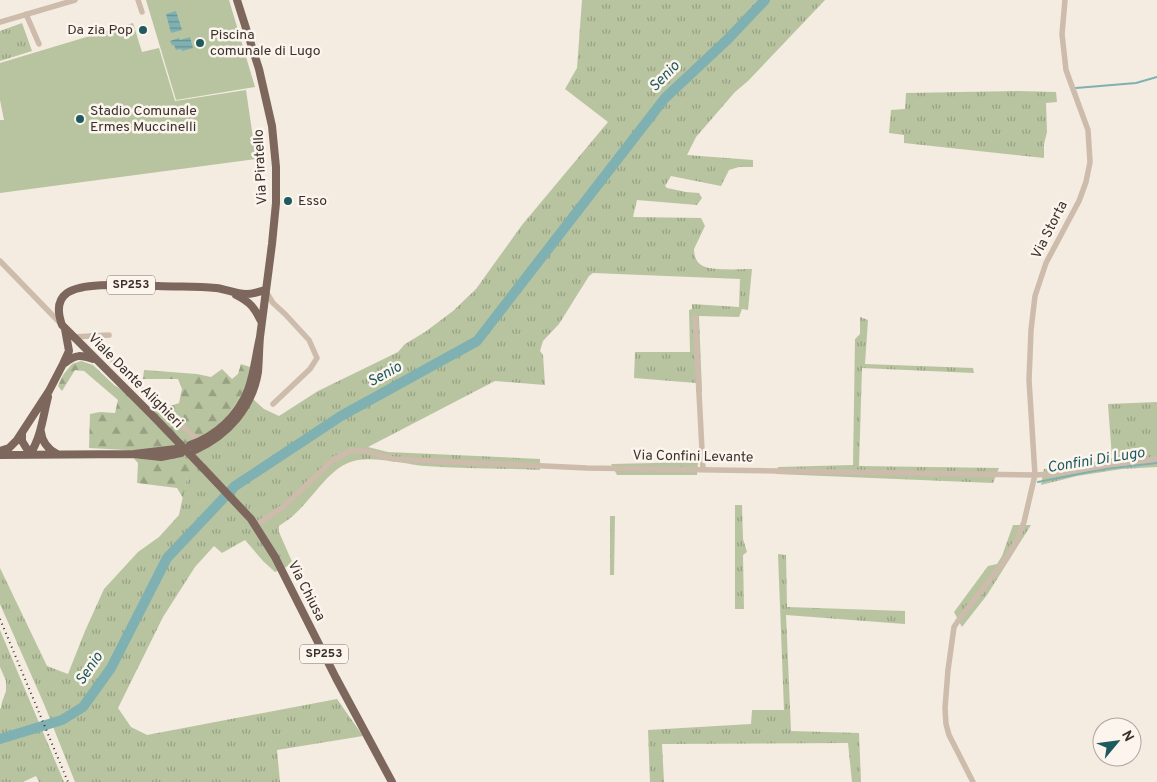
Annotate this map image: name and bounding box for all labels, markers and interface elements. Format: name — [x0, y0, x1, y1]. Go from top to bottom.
place label: Da zia Pop — [67, 22, 133, 39]
marker: Da zia Pop — [137, 24, 149, 36]
place label: Piscina comunale di Lugo — [210, 27, 321, 60]
marker: Piscina comunale di Lugo — [194, 37, 206, 49]
water label: Senio — [646, 57, 684, 97]
place label: Stadio Comunale Ermes Muccinelli — [90, 103, 197, 136]
marker: Stadio Comunale Ermes Muccinelli — [74, 113, 86, 125]
street label: Via Piratello — [251, 128, 271, 205]
place label: Esso — [298, 193, 327, 210]
marker: Esso — [282, 195, 294, 207]
street label: Via Storta — [1028, 198, 1072, 262]
road number: SP253 — [107, 276, 155, 294]
street label: Viale Dante Alighieri — [84, 330, 186, 432]
water label: Senio — [365, 358, 405, 392]
water label: Confini Di Lugo — [1046, 444, 1146, 478]
street label: Via Confini Levante — [632, 447, 754, 467]
street label: Via Chiusa — [284, 558, 328, 624]
road number: SP253 — [300, 644, 348, 664]
water label: Senio — [72, 649, 108, 689]
north arrow — [1092, 717, 1142, 767]
text: N — [1117, 728, 1137, 745]

